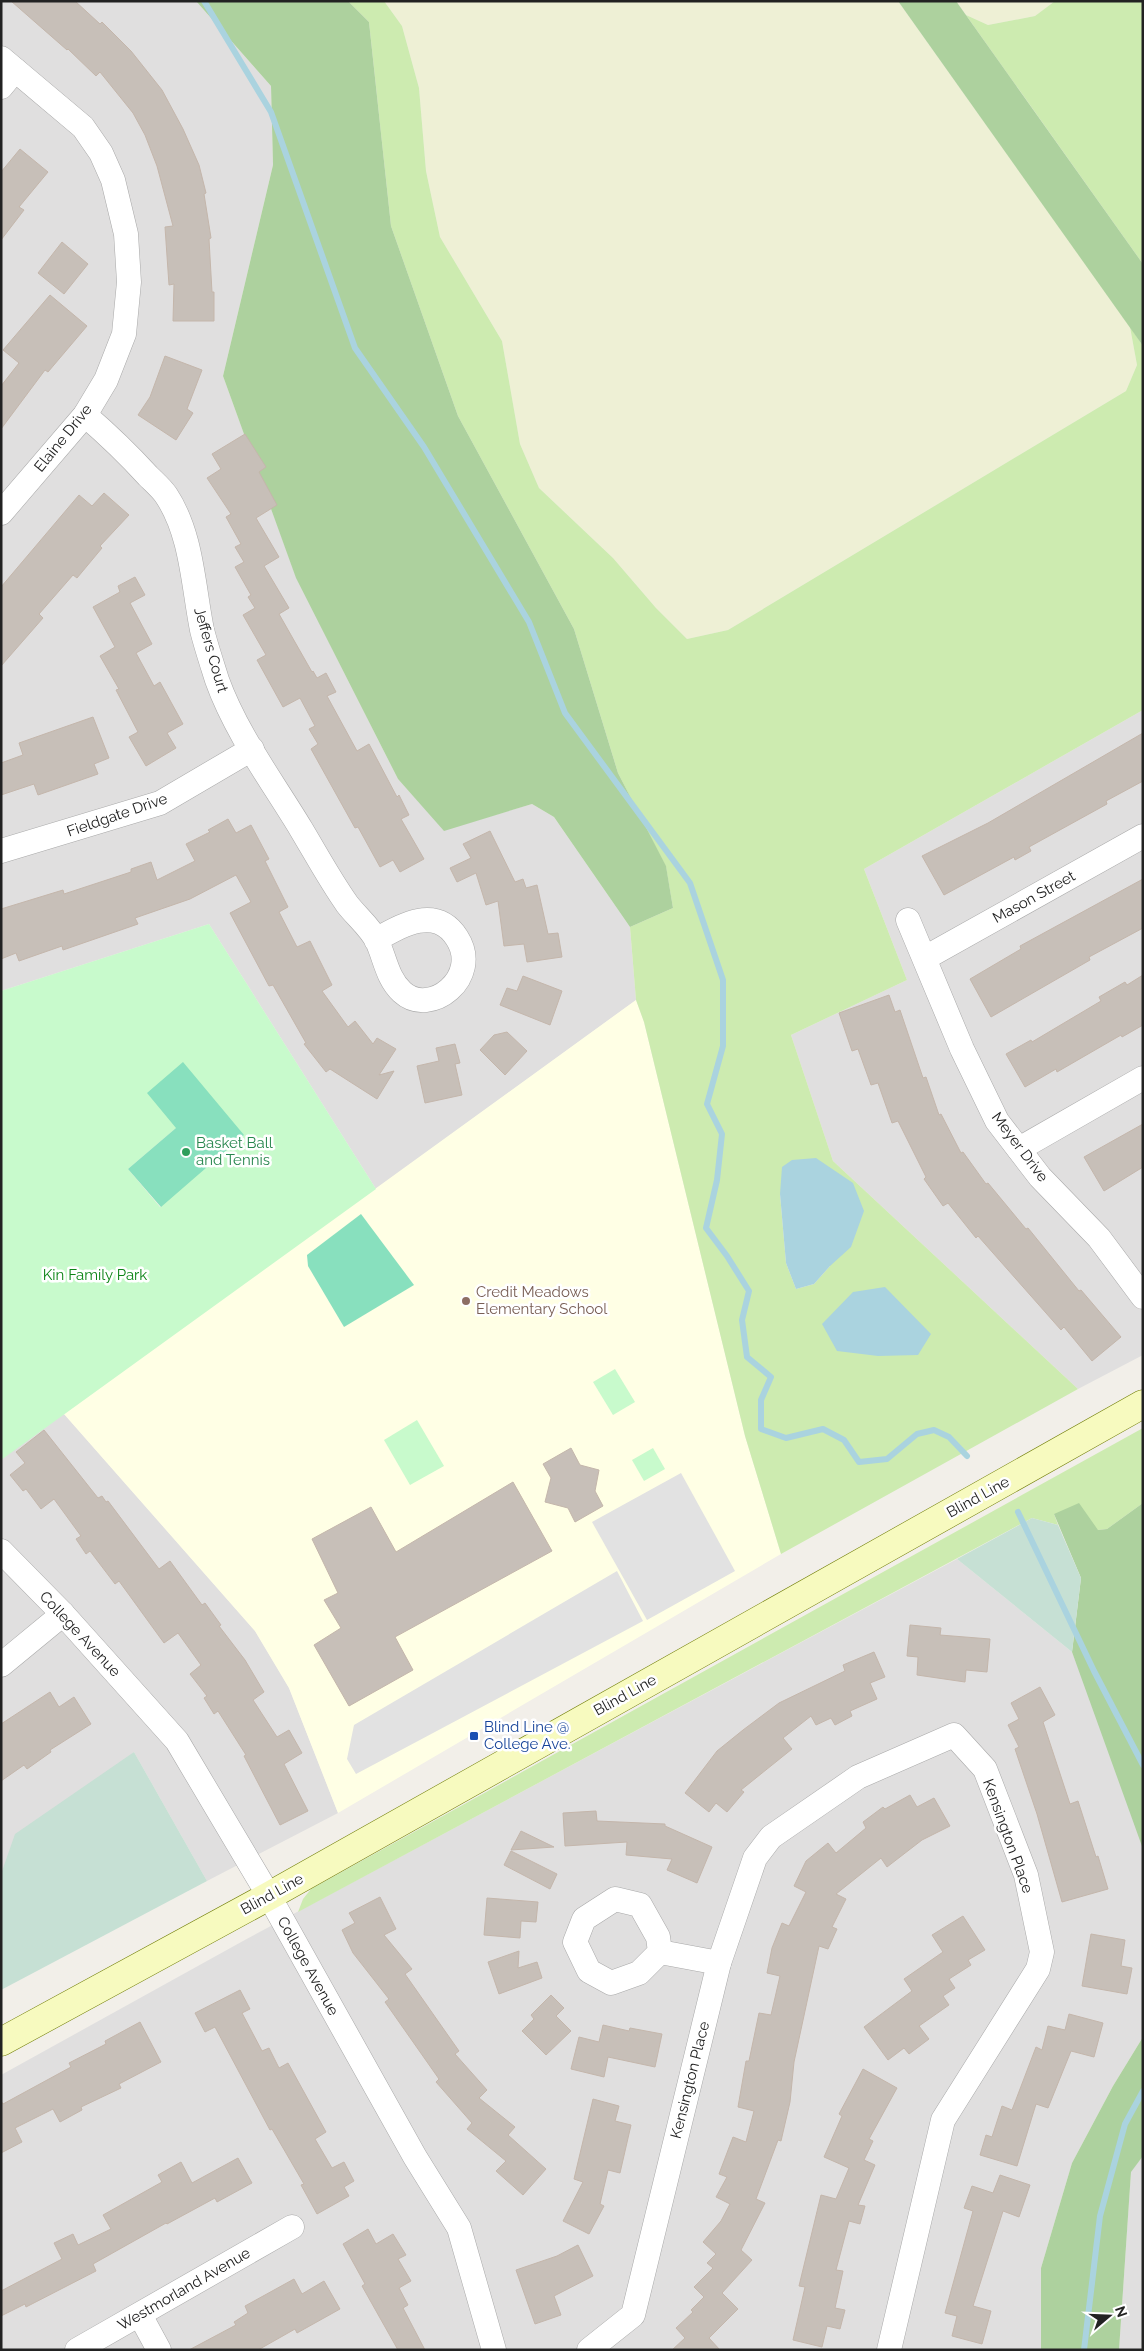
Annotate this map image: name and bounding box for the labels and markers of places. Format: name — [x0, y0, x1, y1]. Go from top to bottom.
place label: Basket Ball and Tennis — [196, 1134, 274, 1169]
marker: Basket Ball and Tennis — [180, 1146, 192, 1158]
place label: Credit Meadows Elementary School — [476, 1283, 608, 1318]
marker: Credit Meadows Elementary School — [460, 1295, 472, 1307]
place label: Blind Line @ College Ave. — [484, 1718, 571, 1753]
marker: Blind Line @ College Ave. — [468, 1730, 480, 1742]

